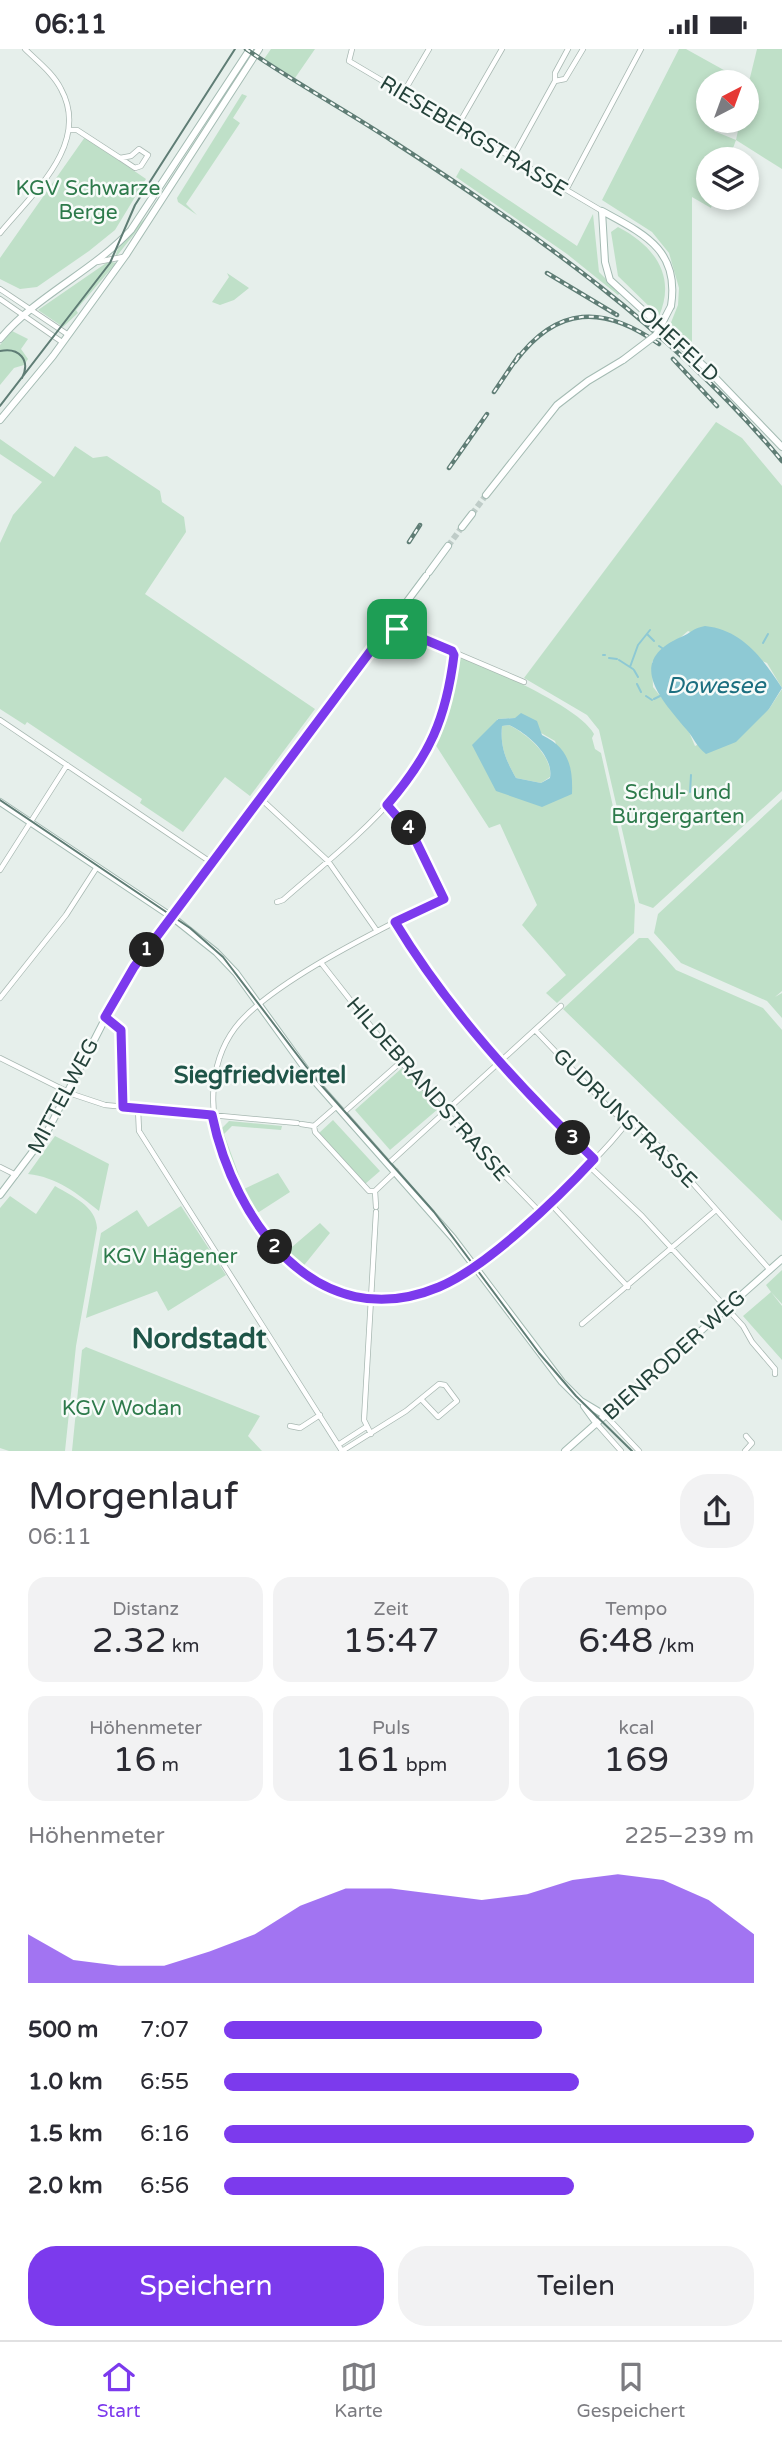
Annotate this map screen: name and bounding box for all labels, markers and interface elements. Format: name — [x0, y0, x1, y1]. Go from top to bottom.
text: 06:11 — [35, 9, 107, 40]
north arrow — [696, 70, 760, 133]
map controls — [696, 70, 759, 210]
street label: RIESEBERGSTRASSE — [375, 71, 572, 202]
button: layers — [696, 147, 759, 210]
park label: KGV Schwarze Berge — [16, 176, 161, 225]
street label: OHEFELD — [633, 301, 724, 388]
pin — [367, 599, 427, 659]
icon: arrive — [378, 610, 416, 648]
water label: Dowesee — [667, 672, 767, 700]
park label: Schul- und Bürgergarten — [611, 780, 745, 829]
pin: 4 — [392, 811, 426, 845]
text: 4 — [403, 816, 414, 838]
pin: 1 — [130, 933, 164, 967]
text: 1 — [141, 938, 152, 960]
street label: HILDEBRANDSTRASSE — [341, 992, 514, 1186]
street label: MITTELWEG — [23, 1034, 104, 1158]
street label: GUDRUNSTRASSE — [548, 1043, 702, 1193]
district label: Siegfriedviertel — [174, 1061, 346, 1090]
pin: 3 — [556, 1121, 590, 1155]
text: 3 — [567, 1126, 578, 1148]
pin: 2 — [258, 1229, 292, 1265]
text: 2 — [269, 1235, 280, 1257]
park label: KGV Hägener — [103, 1244, 237, 1269]
street label: BIENRODER WEG — [598, 1285, 751, 1426]
district label: Nordstadt — [131, 1322, 267, 1356]
park label: KGV Wodan — [62, 1396, 182, 1421]
text: Morgenlauf — [28, 1474, 238, 1520]
button: share — [680, 1474, 754, 1548]
text: 06:11 — [28, 1523, 92, 1551]
text: Distanz — [112, 1598, 179, 1620]
text: Zeit — [374, 1598, 408, 1620]
text: Tempo — [605, 1598, 667, 1620]
text: 2.32 — [92, 1620, 167, 1662]
text: 15:47 — [342, 1620, 440, 1662]
text: 6:48 — [578, 1620, 653, 1662]
text: km — [167, 1635, 200, 1657]
text: /km — [653, 1635, 694, 1657]
text: Höhenmeter — [89, 1717, 202, 1739]
text: Puls — [372, 1717, 410, 1739]
text: kcal — [618, 1717, 654, 1739]
text: 16 — [112, 1739, 156, 1781]
text: 161 — [335, 1739, 401, 1781]
text: 169 — [603, 1739, 669, 1781]
text: m — [156, 1754, 179, 1776]
text: bpm — [401, 1754, 447, 1776]
text: Höhenmeter — [28, 1822, 165, 1850]
text: 225–239 m — [625, 1822, 754, 1850]
text: 500 m — [28, 2016, 98, 2044]
text: 7:07 — [140, 2016, 189, 2044]
text: 1.0 km — [28, 2068, 103, 2096]
text: 6:55 — [140, 2068, 189, 2096]
text: 1.5 km — [28, 2120, 103, 2148]
text: 6:16 — [140, 2120, 189, 2148]
text: 2.0 km — [28, 2172, 103, 2200]
text: 6:56 — [140, 2172, 189, 2200]
button: Speichern — [28, 2246, 384, 2326]
button: Teilen — [398, 2246, 754, 2326]
tab: Start — [97, 2358, 141, 2422]
tab: Karte — [334, 2358, 383, 2422]
tab: Gespeichert — [576, 2358, 685, 2422]

